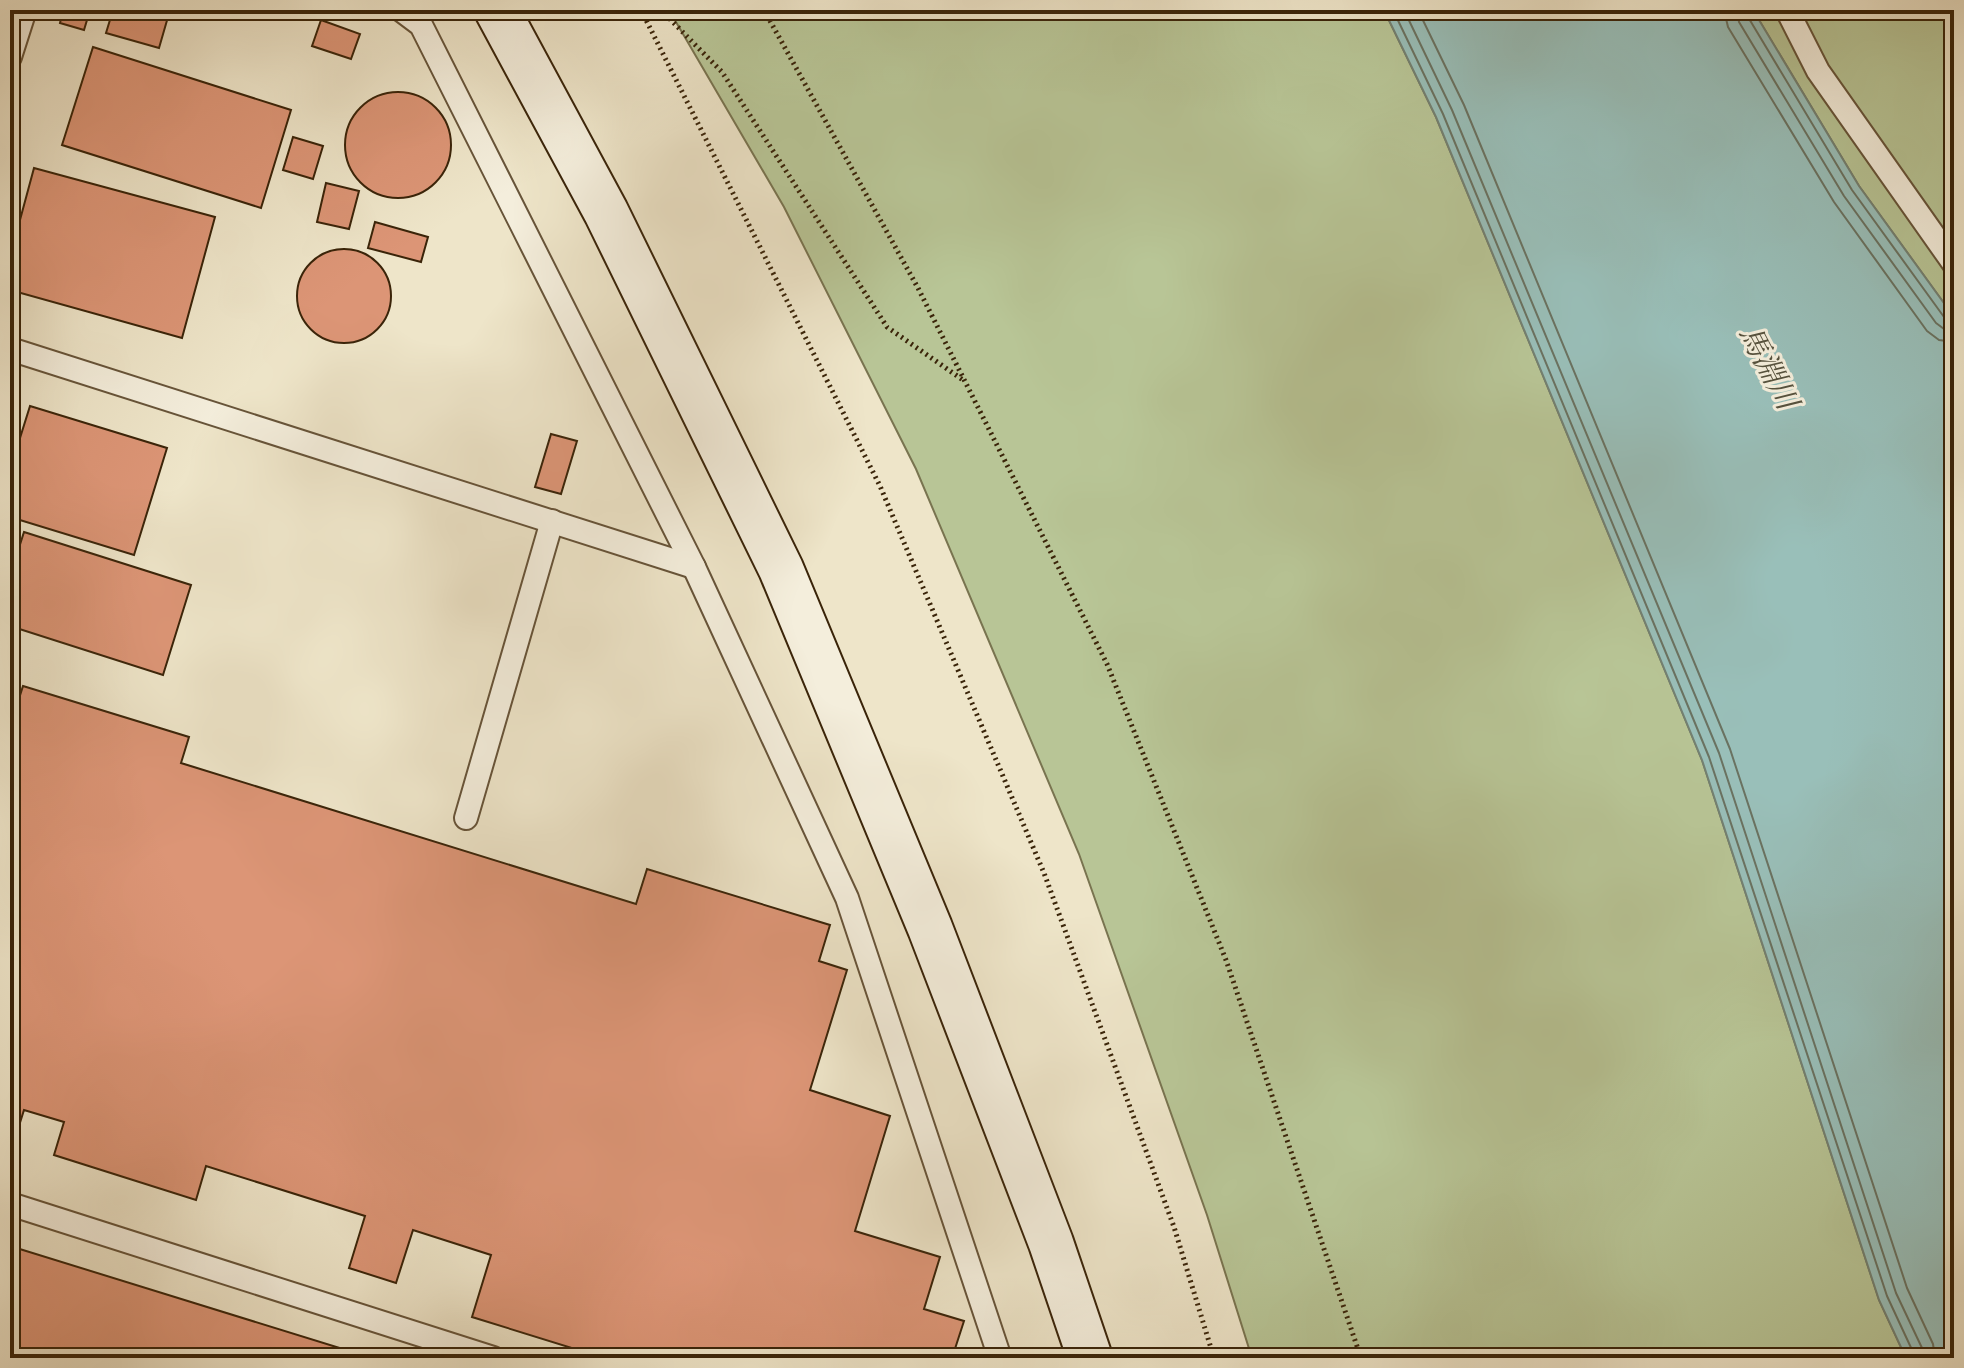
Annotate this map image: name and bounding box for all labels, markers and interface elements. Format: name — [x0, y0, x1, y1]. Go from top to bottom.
water label: 馬淵川 — [1731, 318, 1809, 419]

